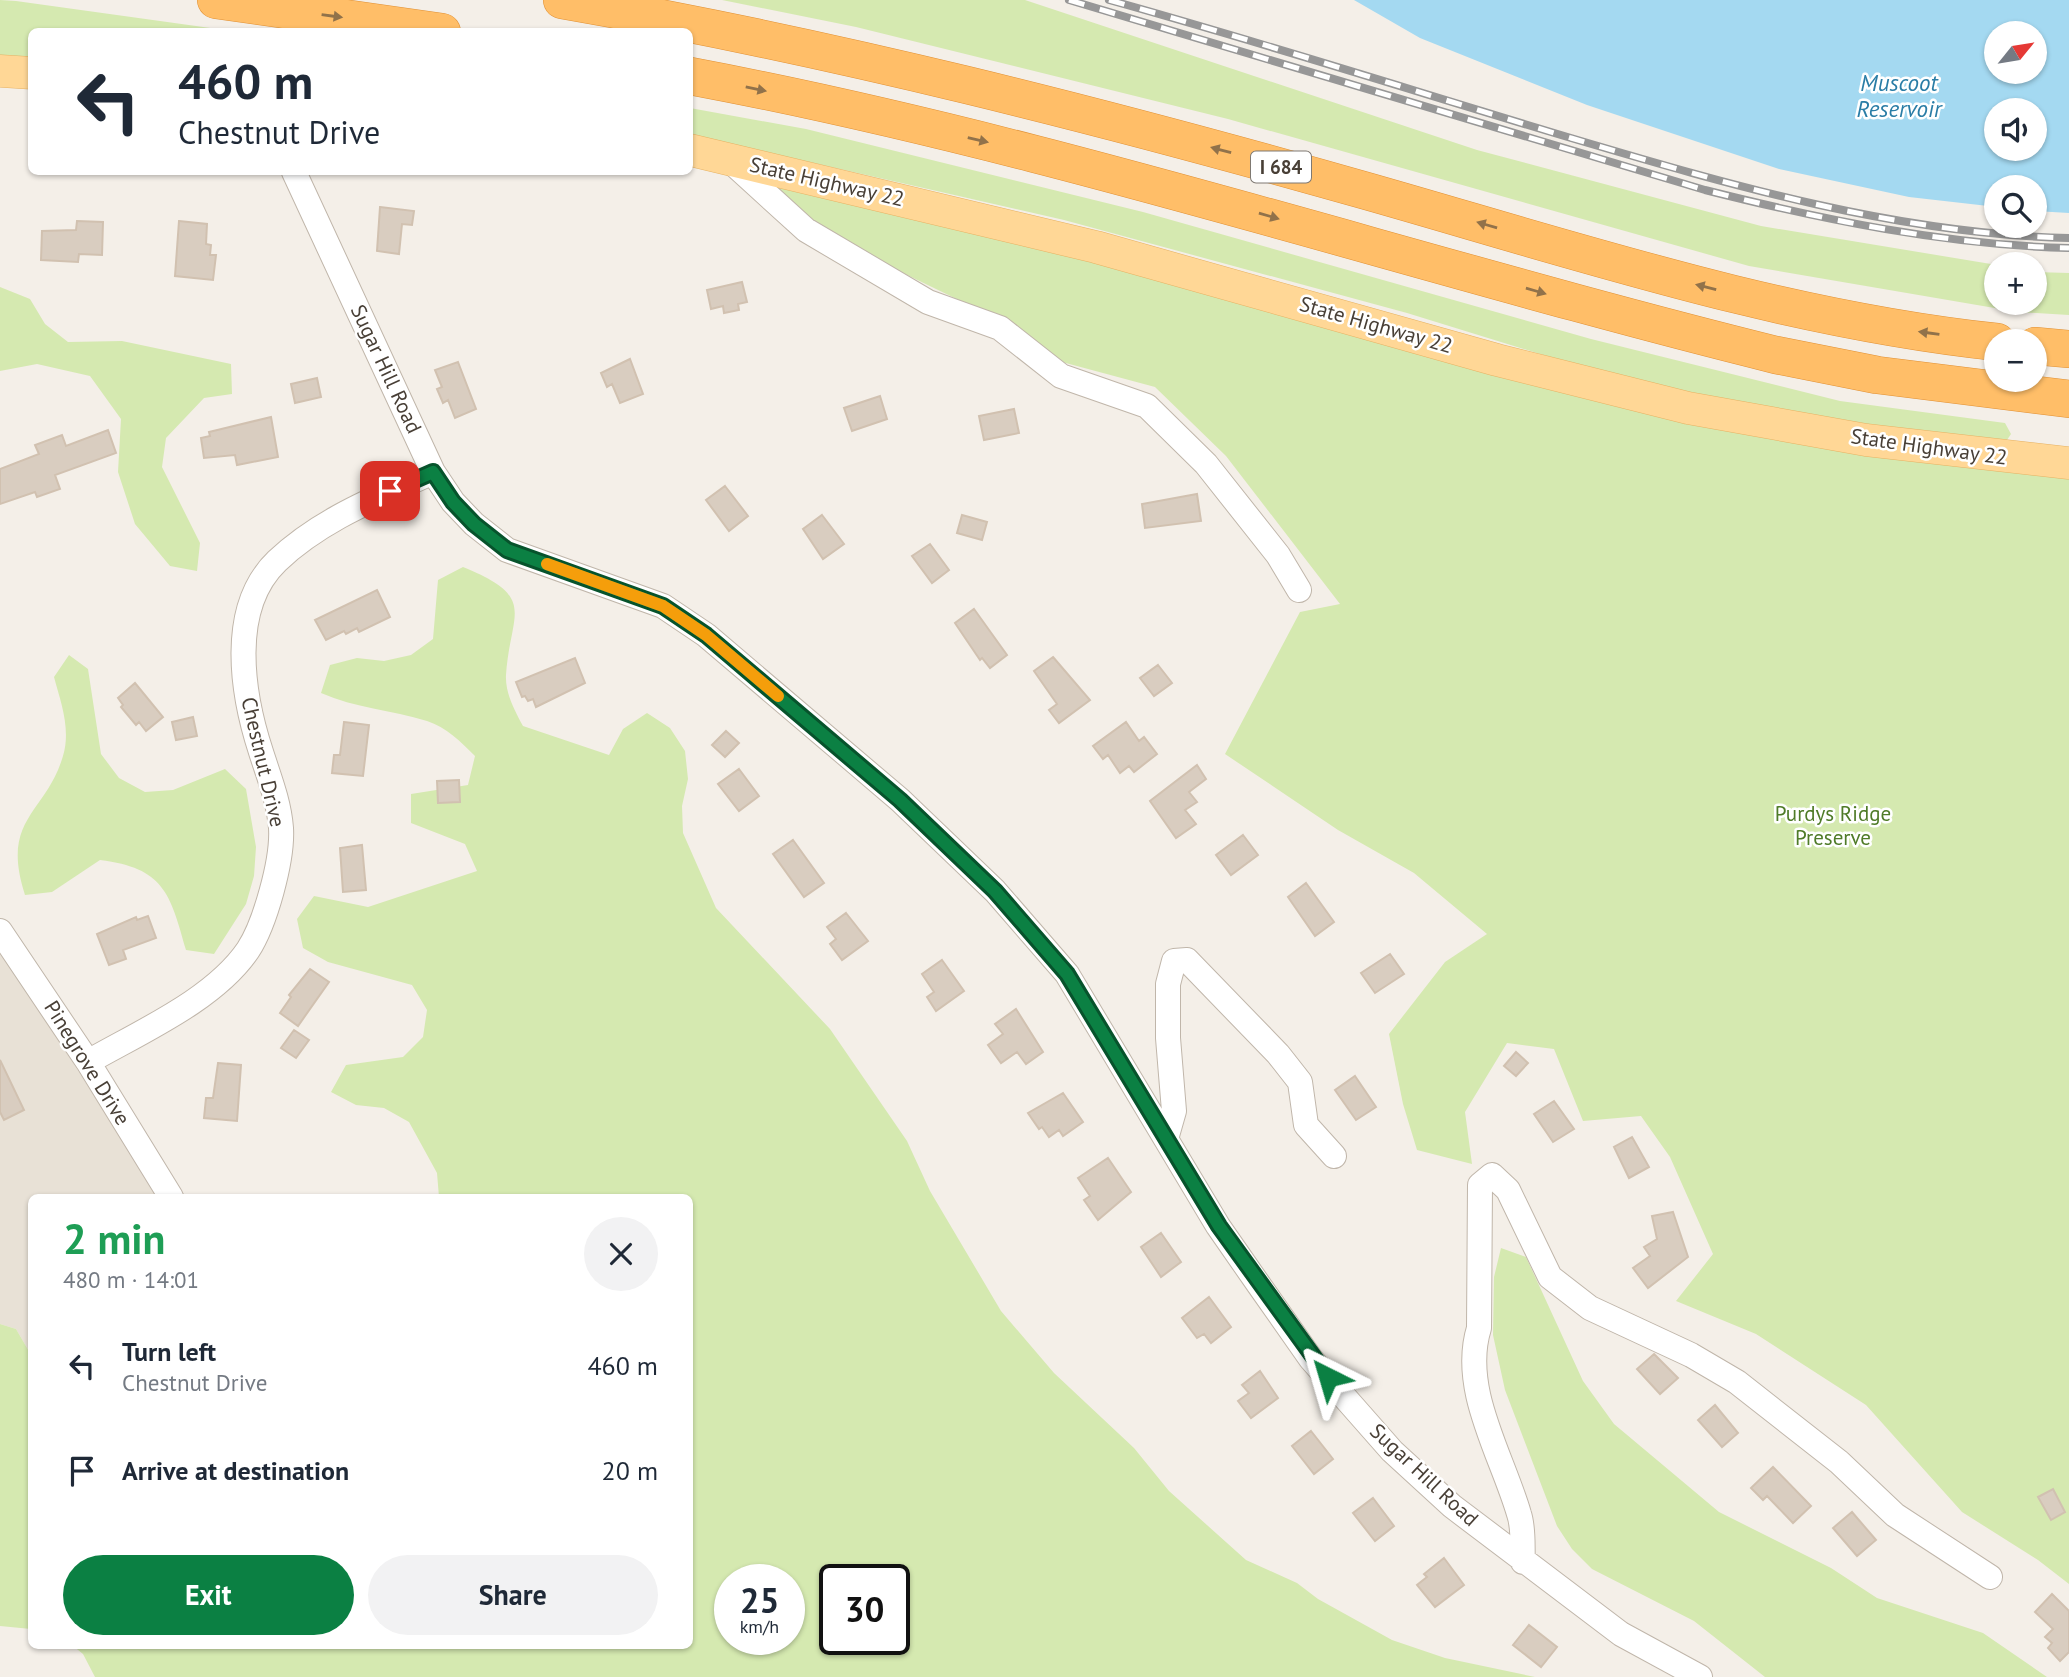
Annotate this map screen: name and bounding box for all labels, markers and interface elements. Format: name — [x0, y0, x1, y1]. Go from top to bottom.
one-way arrow — [321, 11, 343, 22]
north arrow — [1984, 21, 2048, 84]
map controls — [1984, 21, 2047, 392]
text: 460 m — [178, 49, 313, 113]
icon: left — [63, 56, 154, 147]
water label: Muscoot Reservoir — [1857, 68, 1943, 123]
one-way arrow — [745, 84, 767, 95]
button: sound — [1984, 98, 2047, 161]
text: Chestnut Drive — [178, 111, 380, 153]
one-way arrow — [967, 135, 989, 146]
one-way arrow — [1210, 145, 1231, 155]
street label: State Highway 22 — [747, 151, 907, 212]
road number: I 684 — [1251, 152, 1311, 182]
button: search — [1984, 175, 2047, 238]
one-way arrow — [1259, 211, 1281, 222]
one-way arrow — [1477, 220, 1498, 230]
button: + — [1984, 252, 2047, 315]
one-way arrow — [1695, 281, 1717, 292]
one-way arrow — [1525, 286, 1546, 296]
street label: State Highway 22 — [1297, 290, 1456, 359]
street label: Sugar Hill Road — [345, 300, 428, 437]
one-way arrow — [1918, 327, 1940, 338]
button: − — [1984, 329, 2047, 392]
street label: State Highway 22 — [1849, 422, 2009, 471]
pin — [360, 461, 420, 521]
icon: arrive — [371, 472, 409, 510]
street label: Chestnut Drive — [235, 694, 292, 830]
park label: Purdys Ridge Preserve — [1775, 800, 1891, 851]
street label: Pinegrove Drive — [38, 995, 136, 1130]
text: 2 min — [63, 1211, 165, 1266]
button: close — [584, 1217, 658, 1291]
text: 480 m · 14:01 — [63, 1265, 199, 1294]
text: Turn left — [122, 1335, 216, 1368]
position arrow — [1291, 1340, 1365, 1414]
icon: left — [63, 1347, 101, 1385]
text: 460 m — [587, 1349, 658, 1382]
text: Chestnut Drive — [122, 1368, 267, 1397]
street label: Sugar Hill Road — [1364, 1417, 1484, 1532]
icon: arrive — [63, 1452, 101, 1490]
text: Arrive at destination — [122, 1454, 349, 1487]
text: 20 m — [602, 1454, 658, 1487]
button: Exit — [63, 1555, 354, 1635]
button: Share — [368, 1555, 658, 1635]
speed limit sign: 30 — [819, 1564, 910, 1655]
text: 25 — [740, 1577, 779, 1623]
text: km/h — [740, 1615, 779, 1638]

